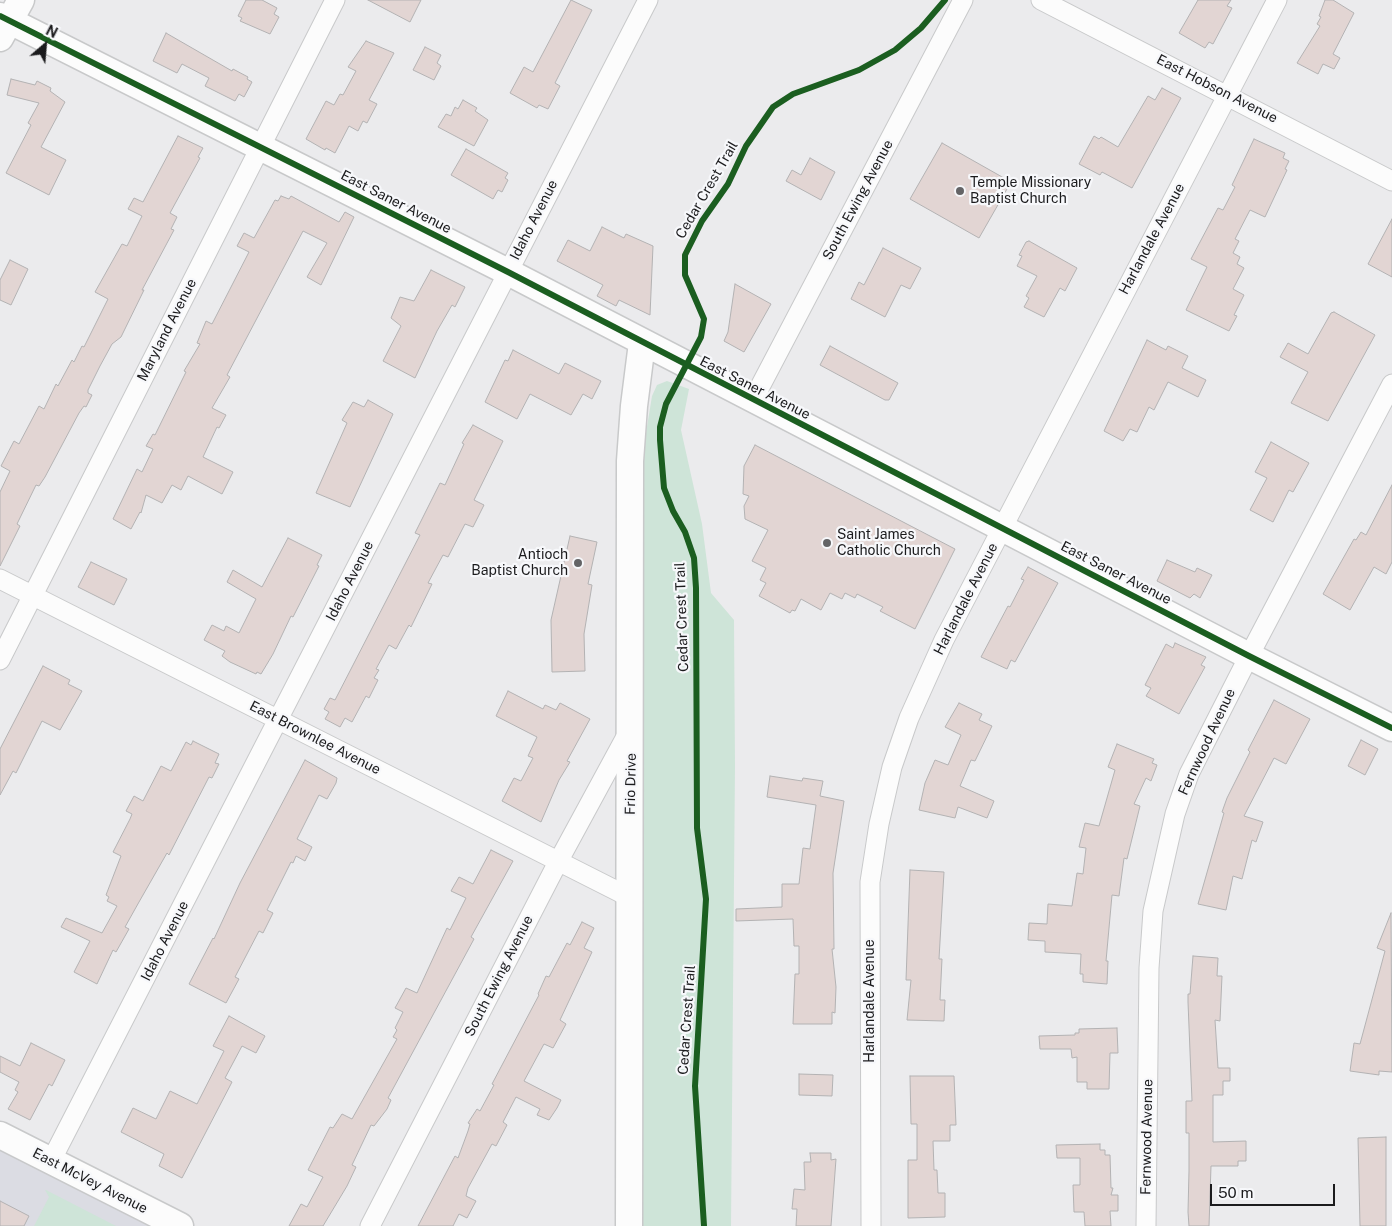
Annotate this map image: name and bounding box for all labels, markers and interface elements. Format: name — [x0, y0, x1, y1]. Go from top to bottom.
north arrow — [20, 20, 70, 70]
text: N — [43, 22, 60, 41]
street label: East Hobson Avenue — [1154, 51, 1280, 127]
street label: South Ewing Avenue — [819, 137, 897, 263]
street label: Cedar Crest Trail — [672, 138, 742, 242]
street label: East Saner Avenue — [338, 167, 454, 237]
place label: Temple Missionary Baptist Church — [970, 175, 1091, 208]
street label: Idaho Avenue — [507, 177, 561, 263]
street label: Harlandale Avenue — [1116, 181, 1188, 297]
marker: Temple Missionary Baptist Church — [954, 185, 966, 197]
street label: Maryland Avenue — [134, 276, 200, 384]
street label: East Saner Avenue — [697, 353, 813, 423]
place label: Saint James Catholic Church — [837, 527, 941, 560]
marker: Saint James Catholic Church — [821, 537, 833, 549]
street label: Idaho Avenue — [323, 538, 377, 624]
street label: East Saner Avenue — [1058, 538, 1174, 608]
street label: Harlandale Avenue — [931, 540, 1001, 658]
place label: Antioch Baptist Church — [471, 547, 568, 580]
marker: Antioch Baptist Church — [572, 557, 584, 569]
street label: Cedar Crest Trail — [672, 562, 692, 672]
street label: Fernwood Avenue — [1175, 686, 1239, 798]
street label: East Brownlee Avenue — [247, 698, 383, 778]
street label: Frio Drive — [622, 753, 640, 815]
street label: Idaho Avenue — [138, 898, 192, 984]
street label: South Ewing Avenue — [461, 913, 537, 1039]
street label: Harlandale Avenue — [862, 939, 878, 1063]
street label: Cedar Crest Trail — [675, 965, 699, 1075]
street label: Fernwood Avenue — [1138, 1079, 1156, 1195]
street label: East McVey Avenue — [30, 1145, 150, 1217]
scale bar — [1212, 1174, 1337, 1206]
text: 50 m — [1218, 1184, 1253, 1201]

